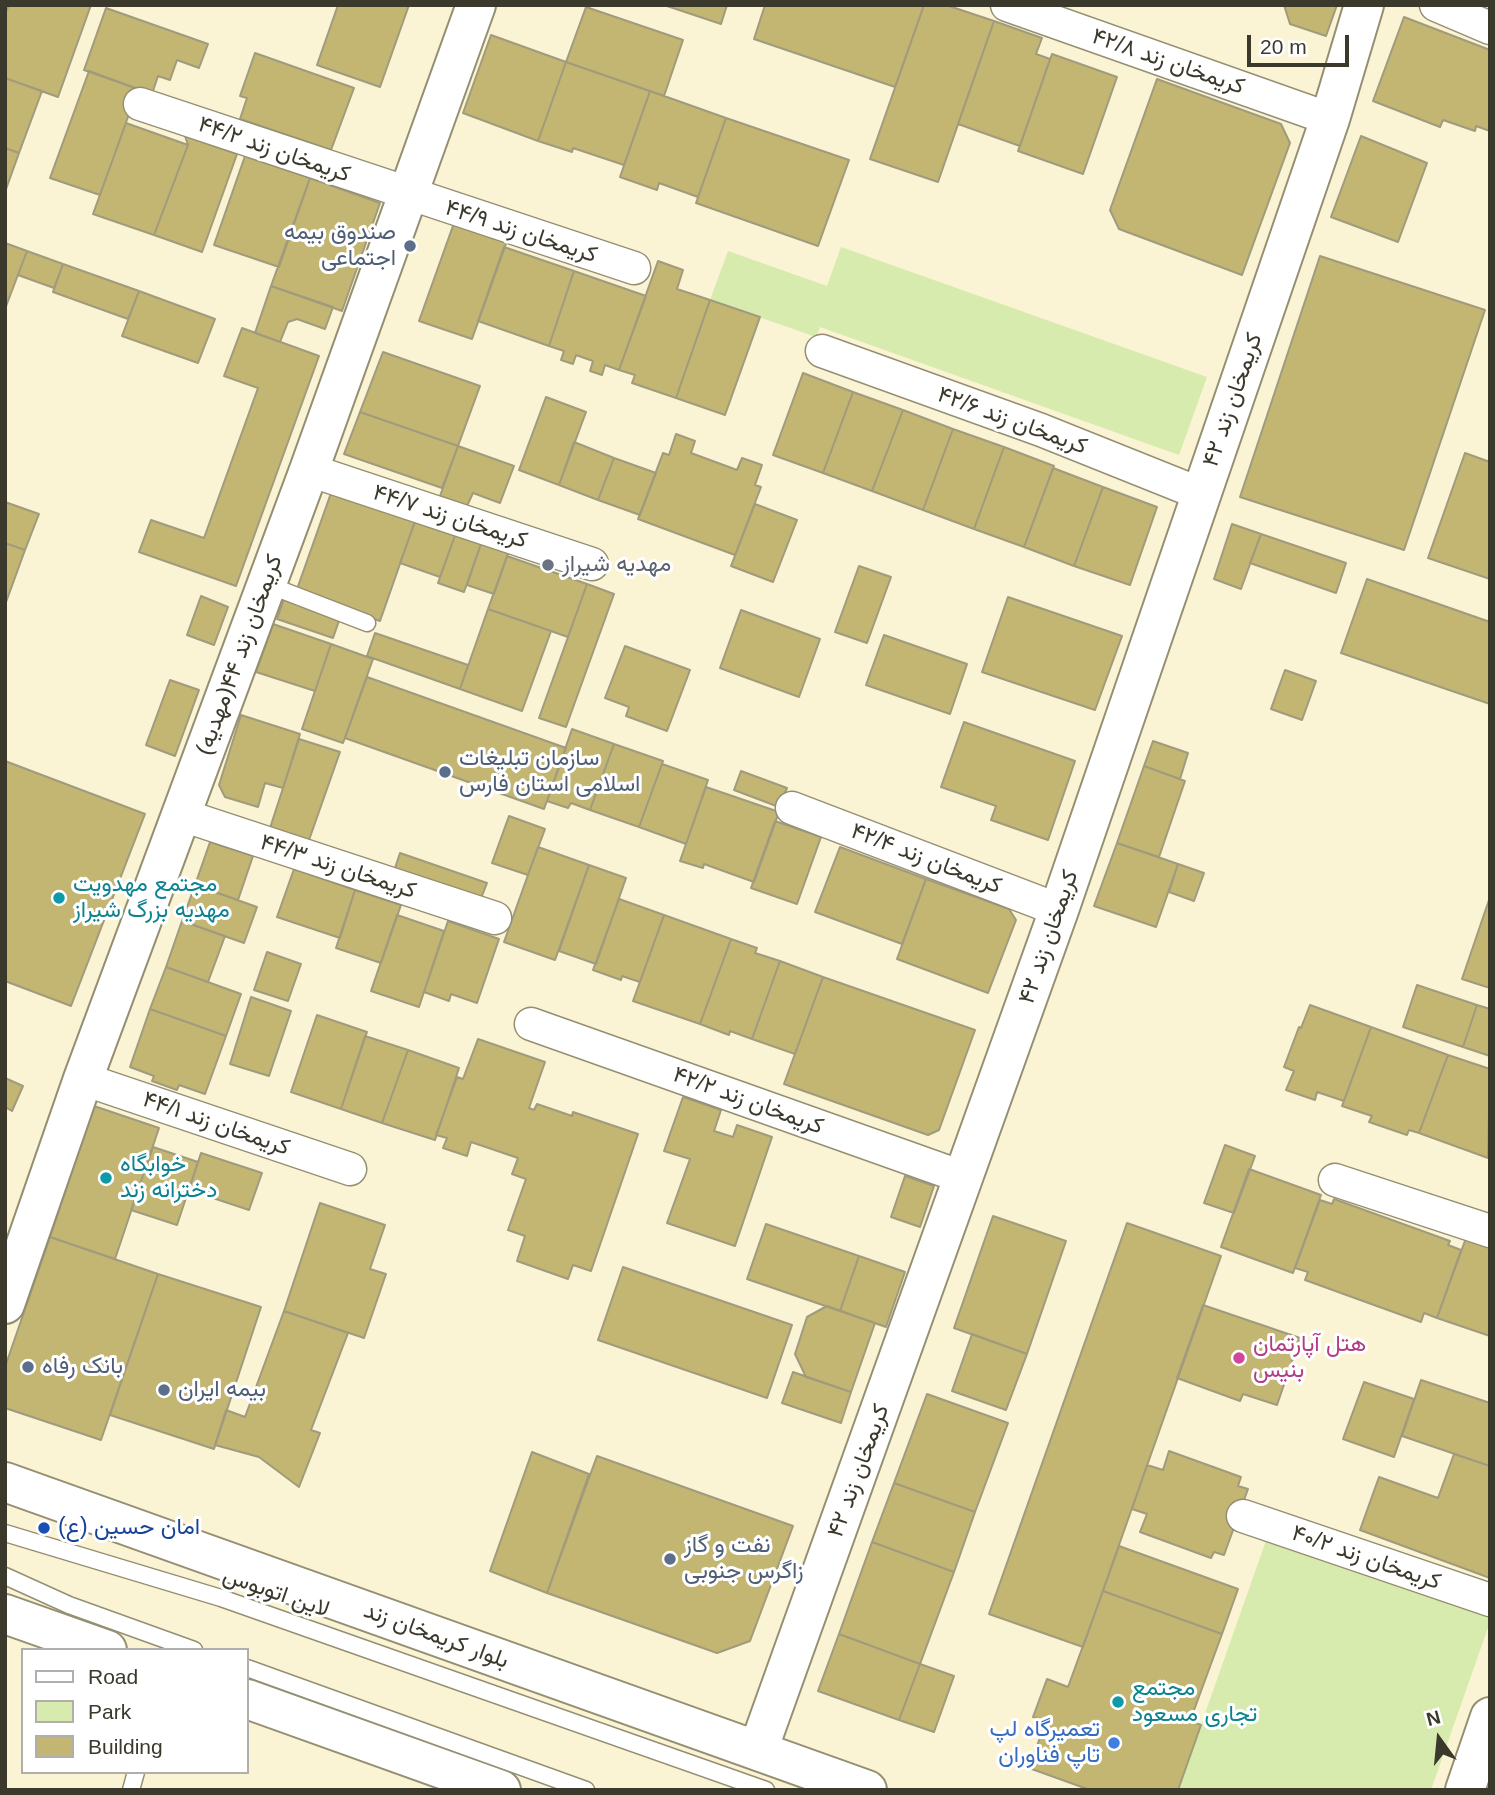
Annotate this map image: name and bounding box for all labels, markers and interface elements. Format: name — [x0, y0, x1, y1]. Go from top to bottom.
scale bar — [1250, 21, 1352, 65]
street label: کریمخان زند ۴۲/۸ — [1088, 23, 1248, 101]
text: 20 m — [1260, 35, 1307, 58]
street label: کریمخان زند ۴۴/۲ — [194, 111, 354, 189]
street label: کریمخان زند ۴۴/۹ — [441, 194, 601, 270]
place label: صندوق بیمه اجتماعی — [284, 219, 396, 273]
marker: صندوق بیمه اجتماعی — [402, 238, 418, 254]
street label: کریمخان زند ۴۲ — [1197, 329, 1269, 471]
street label: کریمخان زند ۴۲/۶ — [933, 381, 1091, 461]
street label: کریمخان زند ۴۴/۷ — [369, 479, 531, 555]
street label: کریمخان زند ۴۴(مهدیه) — [191, 551, 289, 759]
place label: مهدیه شیراز — [562, 551, 671, 579]
marker: مهدیه شیراز — [540, 557, 556, 573]
place label: سازمان تبلیغات اسلامی استان فارس — [459, 745, 640, 799]
marker: سازمان تبلیغات اسلامی استان فارس — [437, 764, 453, 780]
street label: کریمخان زند ۴۲/۴ — [847, 818, 1005, 900]
street label: کریمخان زند ۴۴/۳ — [257, 829, 419, 905]
street label: کریمخان زند ۴۲ — [1013, 866, 1085, 1008]
place label: مجتمع مهدویت مهدیه بزرگ شیراز — [73, 871, 230, 925]
marker: مجتمع مهدویت مهدیه بزرگ شیراز — [51, 890, 67, 906]
street label: کریمخان زند ۴۲/۲ — [669, 1061, 827, 1141]
street label: کریمخان زند ۴۴/۱ — [139, 1086, 293, 1162]
place label: خوابگاه دخترانه زند — [120, 1151, 217, 1205]
marker: خوابگاه دخترانه زند — [98, 1170, 114, 1186]
place label: هتل آپارتمان بنیس — [1253, 1331, 1366, 1385]
marker: هتل آپارتمان بنیس — [1231, 1350, 1247, 1366]
place label: بانک رفاه — [42, 1353, 123, 1381]
marker: بانک رفاه — [20, 1359, 36, 1375]
place label: بیمه ایران — [178, 1376, 266, 1404]
marker: بیمه ایران — [156, 1382, 172, 1398]
street label: کریمخان زند ۴۲ — [822, 1401, 896, 1541]
place label: امان حسین (ع) — [58, 1514, 200, 1542]
marker: امان حسین (ع) — [36, 1520, 52, 1536]
street label: کریمخان زند ۴۰/۲ — [1288, 1520, 1444, 1596]
place label: نفت و گاز زاگرس جنوبی — [684, 1532, 804, 1586]
marker: نفت و گاز زاگرس جنوبی — [662, 1551, 678, 1567]
street label: لاین اتوبوس — [219, 1562, 333, 1624]
street label: بلوار کریمخان زند — [360, 1597, 512, 1675]
legend — [21, 1648, 248, 1774]
text: Road — [88, 1665, 138, 1688]
place label: مجتمع تجاری مسعود — [1132, 1675, 1257, 1729]
marker: مجتمع تجاری مسعود — [1110, 1694, 1126, 1710]
text: Park — [88, 1700, 131, 1723]
north arrow — [1404, 1704, 1474, 1774]
text: N — [1424, 1706, 1443, 1730]
place label: تعمیرگاه لپ تاپ فناوران — [989, 1716, 1100, 1770]
text: Building — [88, 1735, 163, 1758]
marker: تعمیرگاه لپ تاپ فناوران — [1106, 1735, 1122, 1751]

